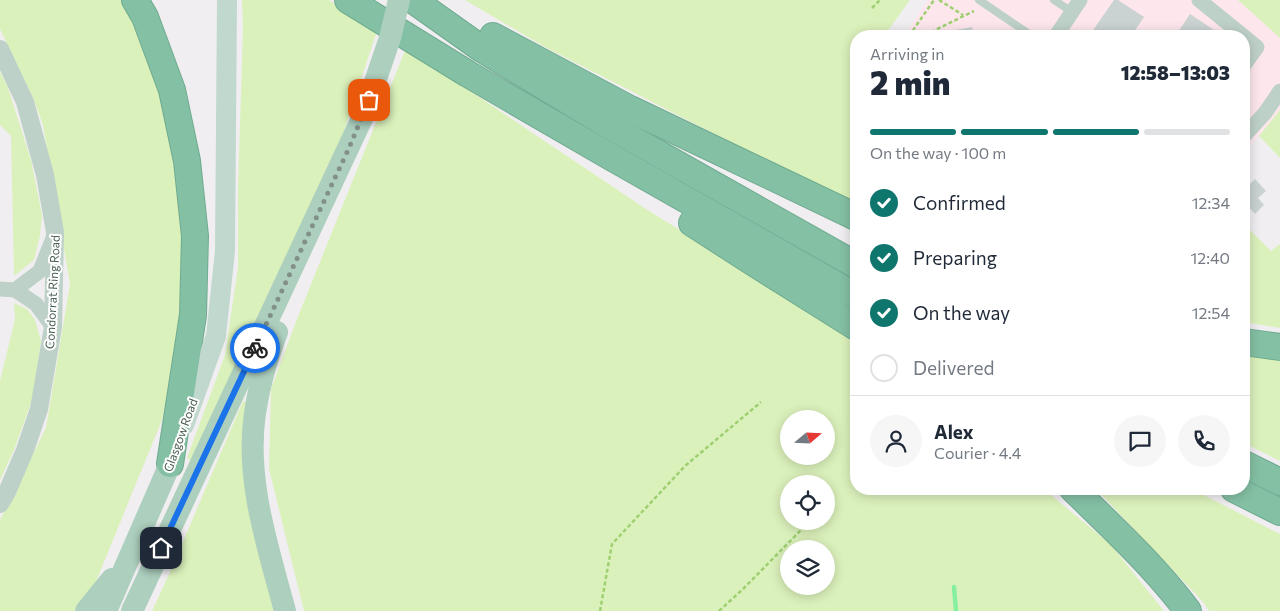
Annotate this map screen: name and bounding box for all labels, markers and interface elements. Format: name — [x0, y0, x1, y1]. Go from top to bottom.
text: Arriving in — [870, 44, 944, 63]
text: 12:58–13:03 — [1121, 61, 1230, 84]
text: 2 min — [870, 62, 950, 102]
pin — [348, 79, 390, 121]
icon: bag — [355, 86, 383, 114]
text: On the way · 100 m — [870, 143, 1006, 162]
icon: check — [870, 189, 898, 217]
text: Confirmed — [913, 191, 1006, 214]
text: 12:34 — [1192, 193, 1230, 212]
street label: Condorrat Ring Road — [42, 235, 62, 349]
icon: check — [870, 244, 898, 272]
text: Preparing — [913, 246, 997, 269]
text: 12:40 — [1190, 248, 1230, 267]
icon: check — [870, 299, 898, 327]
text: On the way — [913, 301, 1010, 324]
text: 12:54 — [1192, 303, 1230, 322]
courier — [230, 323, 280, 373]
icon: bike — [241, 334, 269, 362]
text: Delivered — [913, 356, 994, 379]
street label: Glasgow Road — [160, 396, 200, 474]
north arrow — [780, 410, 835, 465]
map controls — [780, 410, 835, 595]
button: person — [870, 415, 922, 467]
button: chat — [1114, 415, 1166, 467]
button: phone — [1178, 415, 1230, 467]
text: Alex — [934, 420, 974, 443]
text: Courier · 4.4 — [934, 443, 1021, 462]
button: locate — [780, 475, 835, 530]
pin — [140, 527, 182, 569]
icon: home — [147, 534, 175, 562]
button: layers — [780, 540, 835, 595]

